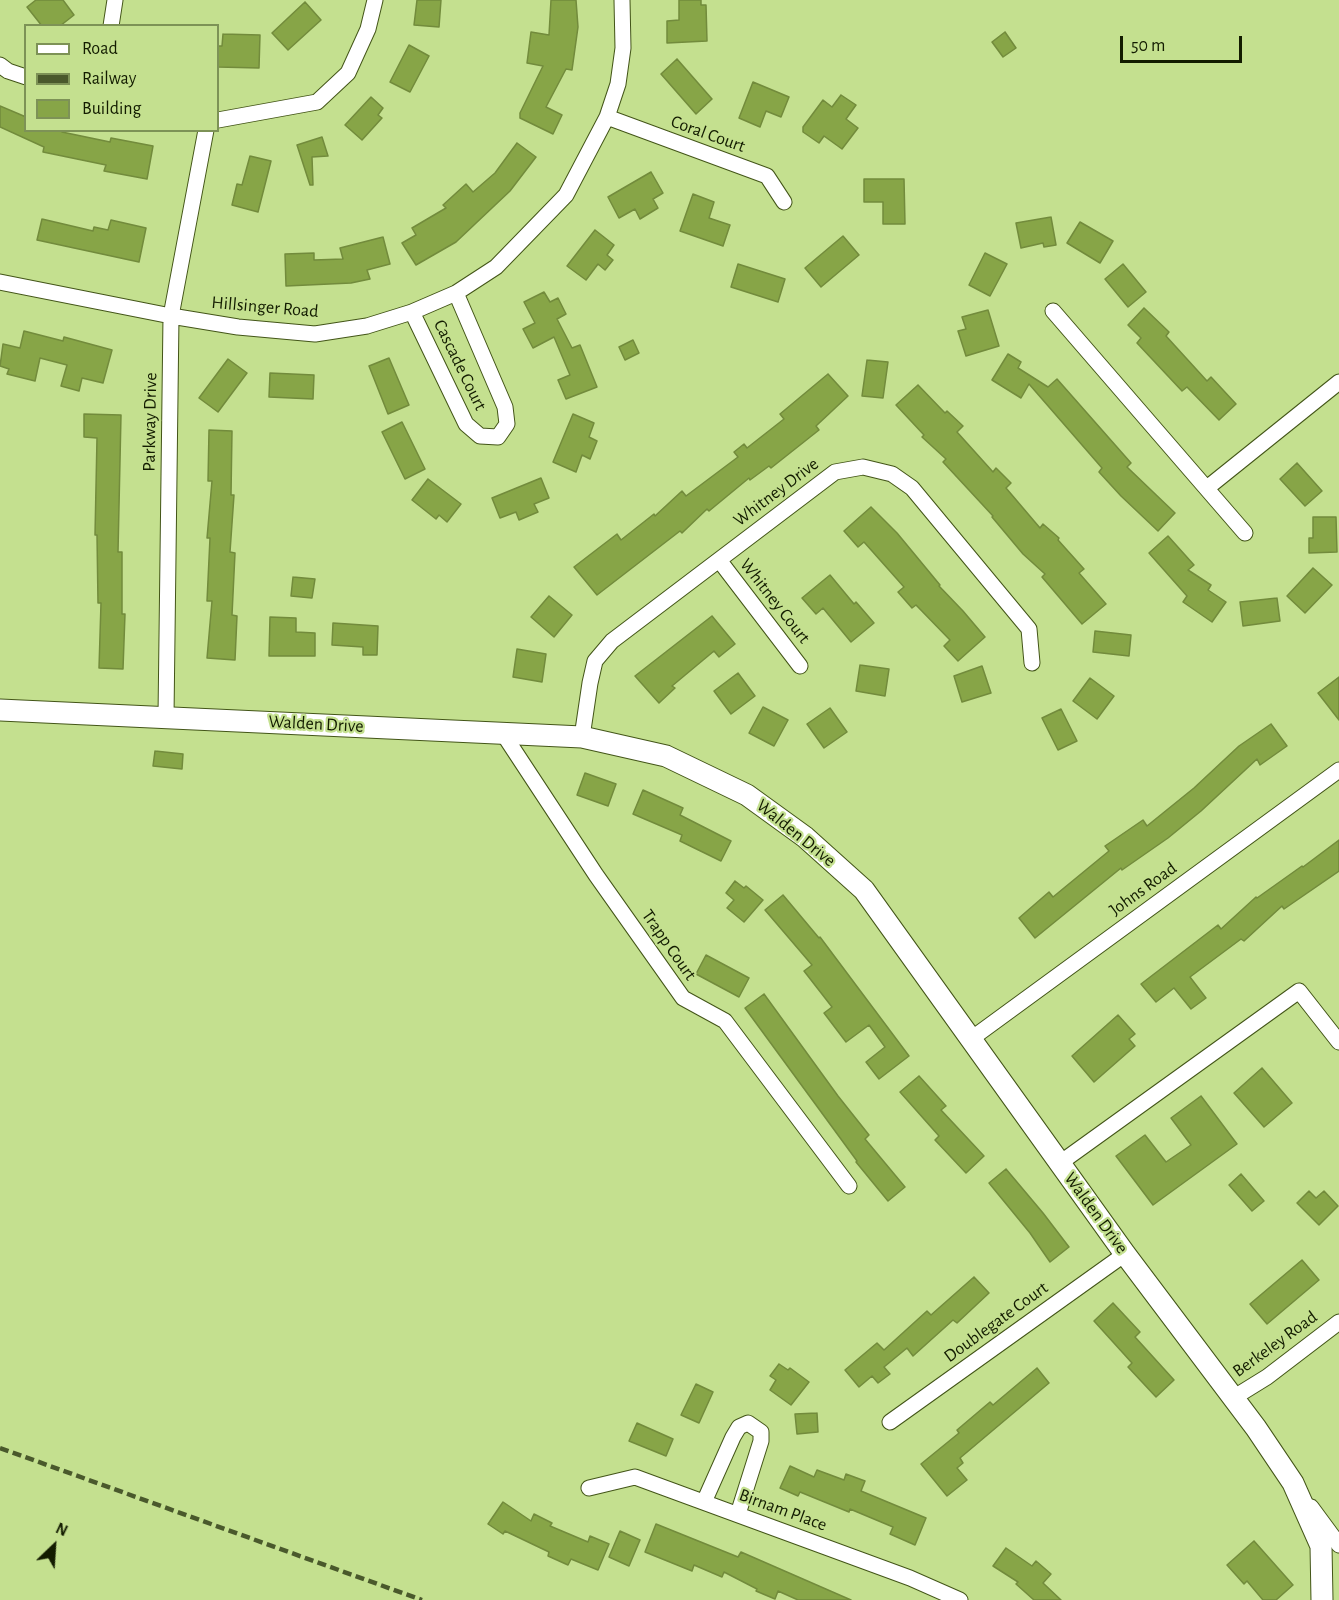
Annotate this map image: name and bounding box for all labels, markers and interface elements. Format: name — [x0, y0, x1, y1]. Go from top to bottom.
legend — [24, 24, 219, 132]
scale bar — [1123, 24, 1244, 62]
text: 50 m — [1131, 37, 1165, 55]
text: Road — [82, 40, 118, 58]
text: Railway — [82, 70, 136, 88]
text: Building — [82, 100, 141, 118]
street label: Coral Court — [668, 111, 748, 157]
street label: Hillsinger Road — [211, 292, 319, 322]
street label: Cascade Court — [429, 316, 491, 414]
street label: Parkway Drive — [138, 372, 162, 472]
street label: Whitney Drive — [729, 453, 823, 531]
street label: Whitney Court — [735, 554, 815, 648]
street label: Walden Drive — [268, 711, 364, 737]
street label: Walden Drive — [752, 795, 840, 871]
street label: Johns Road — [1105, 857, 1181, 921]
street label: Trapp Court — [637, 906, 701, 984]
street label: Walden Drive — [1059, 1168, 1133, 1258]
street label: Doublegate Court — [940, 1277, 1052, 1367]
street label: Berkeley Road — [1229, 1306, 1321, 1382]
street label: Birnam Place — [736, 1484, 830, 1536]
north arrow — [24, 1516, 84, 1576]
text: N — [53, 1520, 70, 1539]

